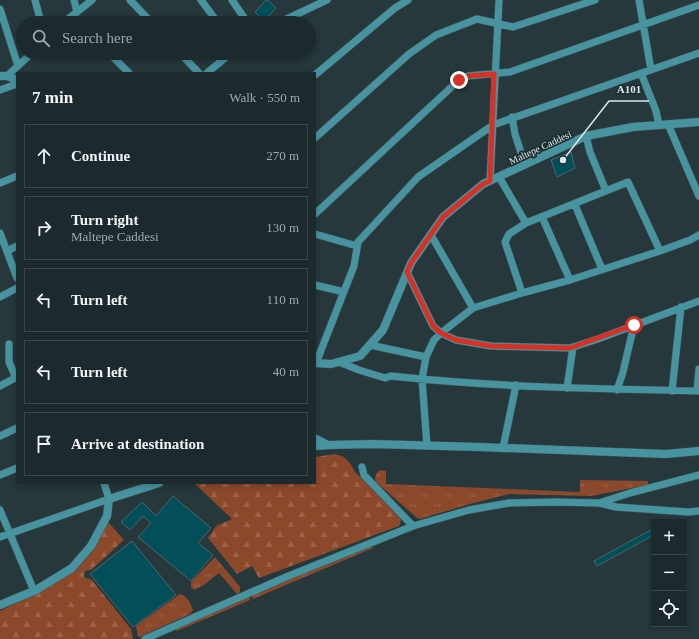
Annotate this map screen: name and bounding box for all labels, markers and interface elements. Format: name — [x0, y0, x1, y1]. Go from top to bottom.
search box — [16, 16, 316, 60]
icon: search — [30, 27, 52, 49]
text: Search here — [62, 30, 132, 46]
route end — [450, 71, 468, 89]
callout: A101 — [609, 78, 649, 101]
text: A101 — [617, 83, 641, 95]
text: 7 min — [32, 88, 73, 107]
text: Walk · 550 m — [229, 90, 300, 105]
street label: Maltepe Caddesi — [507, 128, 573, 167]
icon: ahead — [33, 145, 55, 167]
text: Continue — [71, 148, 130, 164]
text: 270 m — [266, 148, 299, 163]
text: Turn right — [71, 212, 138, 228]
icon: right — [33, 217, 55, 239]
text: 130 m — [266, 220, 299, 235]
text: Maltepe Caddesi — [71, 229, 159, 244]
icon: left — [33, 289, 55, 311]
text: Turn left — [71, 292, 128, 308]
text: 110 m — [267, 292, 299, 307]
route start — [625, 316, 643, 334]
icon: left — [33, 361, 55, 383]
text: Turn left — [71, 364, 128, 380]
text: 40 m — [273, 364, 299, 379]
icon: arrive — [33, 433, 55, 455]
text: Arrive at destination — [71, 436, 204, 452]
map controls — [651, 519, 687, 627]
button: + — [651, 519, 687, 555]
button: − — [651, 555, 687, 591]
button: locate — [651, 591, 687, 627]

